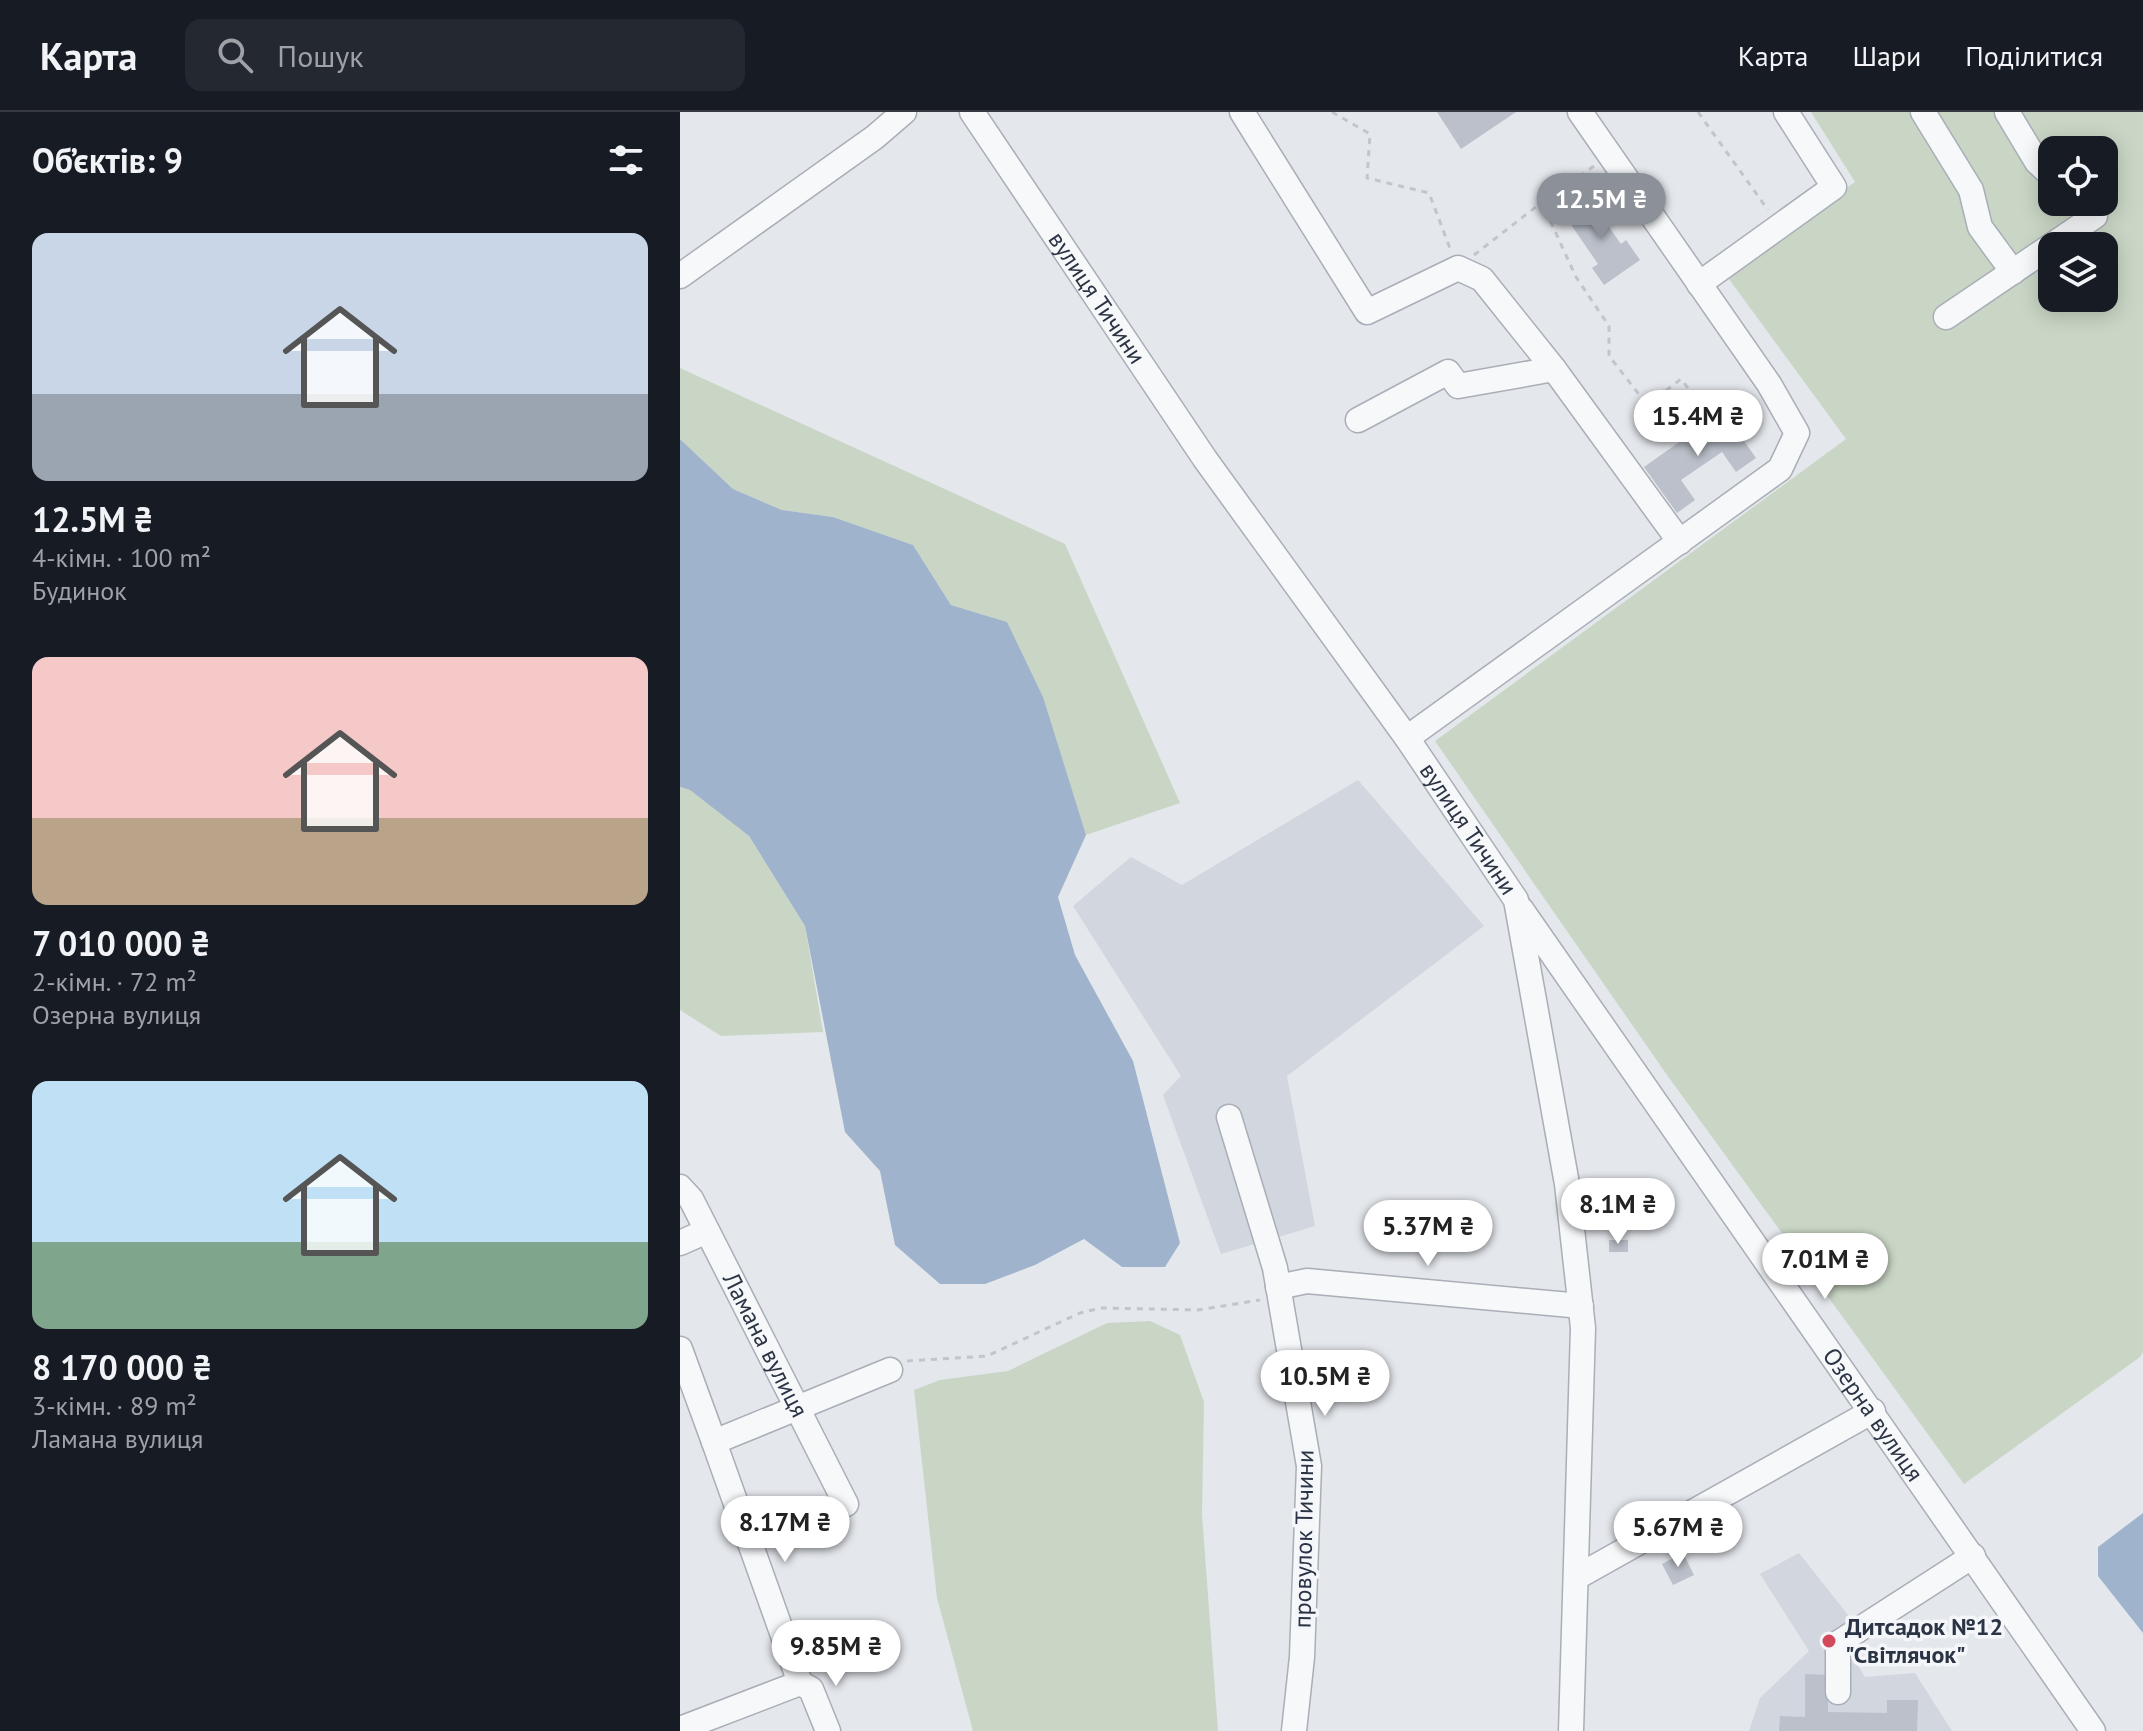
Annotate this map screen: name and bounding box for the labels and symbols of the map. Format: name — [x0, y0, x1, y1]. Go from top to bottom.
pin: 12.5M ₴ — [1527, 173, 1675, 241]
street label: вулиця Тичини — [1042, 226, 1153, 370]
pin: 15.4M ₴ — [1624, 390, 1772, 458]
street label: вулиця Тичини — [1413, 757, 1524, 901]
pin: 8.1M ₴ — [1553, 1178, 1683, 1246]
pin: 5.37M ₴ — [1354, 1200, 1502, 1268]
pin: 7.01M ₴ — [1751, 1233, 1899, 1301]
street label: Ламана вулиця — [716, 1266, 815, 1422]
street label: Озерна вулиця — [1816, 1341, 1931, 1487]
pin: 10.5M ₴ — [1251, 1350, 1399, 1418]
street label: провулок Тичини — [1286, 1450, 1321, 1628]
pin: 8.17M ₴ — [711, 1496, 859, 1564]
pin: 5.67M ₴ — [1604, 1501, 1752, 1569]
place label: Дитсадок №12 "Світлячок" — [1845, 1611, 2003, 1670]
pin: 9.85M ₴ — [762, 1620, 910, 1688]
marker: Дитсадок №12 "Світлячок" — [1820, 1632, 1838, 1650]

